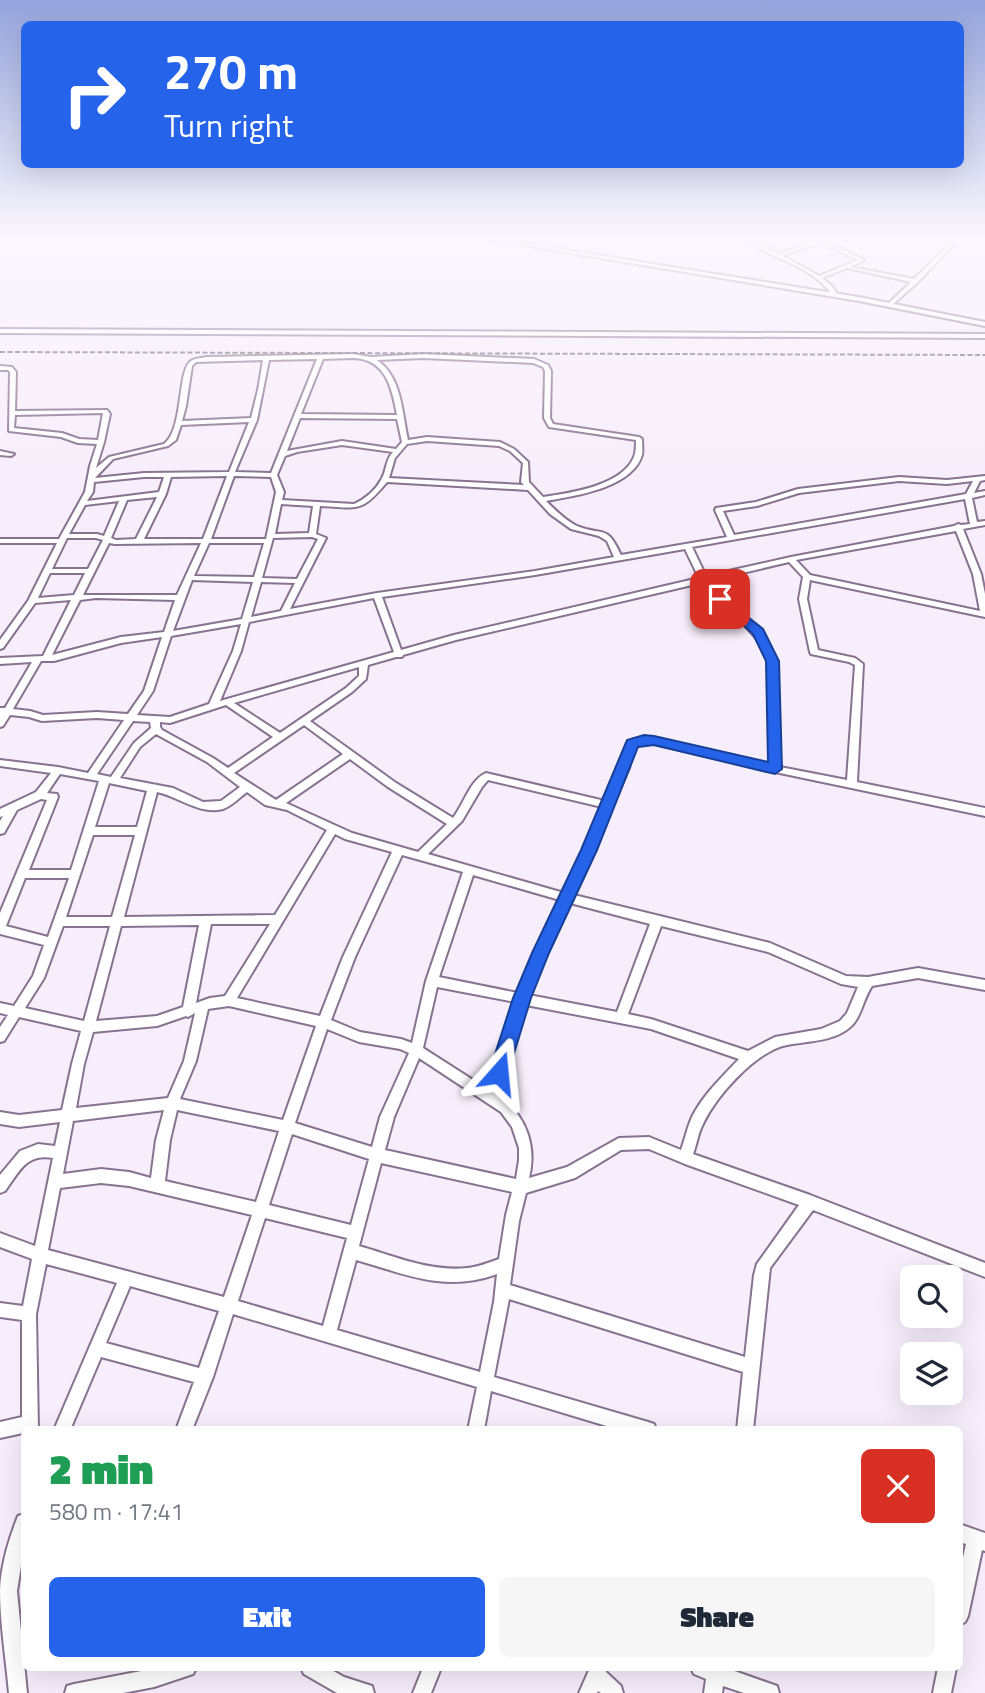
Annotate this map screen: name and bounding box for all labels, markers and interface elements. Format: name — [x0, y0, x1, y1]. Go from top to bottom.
text: 270 m — [164, 33, 298, 108]
icon: right — [49, 49, 140, 140]
text: Turn right — [164, 101, 293, 149]
pin — [690, 569, 750, 629]
icon: arrive — [701, 580, 739, 618]
position arrow — [462, 1036, 536, 1110]
map controls — [900, 1265, 963, 1405]
button: search — [900, 1265, 963, 1328]
button: layers — [900, 1342, 963, 1405]
text: 2 min — [49, 1436, 153, 1500]
button: close — [861, 1449, 935, 1523]
text: 580 m · 17:41 — [49, 1494, 184, 1529]
button: Exit — [49, 1577, 485, 1657]
button: Share — [499, 1577, 935, 1657]

